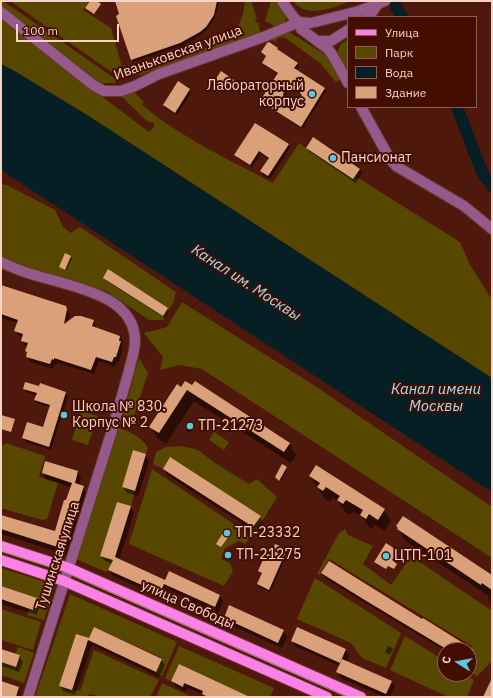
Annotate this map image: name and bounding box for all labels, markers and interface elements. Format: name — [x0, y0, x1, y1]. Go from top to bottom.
scale bar — [18, 16, 121, 42]
legend — [347, 16, 477, 108]
street label: Иваньковская улица — [112, 22, 244, 84]
text: 100 m — [23, 23, 58, 38]
text: Улица — [385, 25, 419, 40]
text: Парк — [385, 45, 413, 60]
text: Вода — [385, 65, 413, 80]
place label: Лабораторный корпус — [207, 78, 304, 110]
text: Здание — [385, 85, 426, 100]
marker: Лабораторный корпус — [307, 89, 317, 99]
place label: Пансионат — [341, 150, 412, 166]
marker: Пансионат — [328, 153, 338, 163]
water label: Канал им. Москвы — [188, 241, 304, 325]
water label: Канал имени Москвы — [391, 381, 481, 416]
place label: Школа № 830. Корпус № 2 — [72, 399, 166, 432]
marker: Школа № 830. Корпус № 2 — [59, 410, 69, 420]
place label: ТП-21273 — [198, 418, 263, 434]
marker: ТП-21273 — [185, 421, 195, 431]
street label: Тушинская улица — [32, 499, 84, 613]
place label: ТП-23332 — [235, 525, 300, 541]
marker: ТП-23332 — [222, 528, 232, 538]
place label: ТП-21275 — [236, 547, 301, 563]
place label: ЦТП-101 — [394, 548, 452, 564]
marker: ТП-21275 — [223, 550, 233, 560]
marker: ЦТП-101 — [381, 551, 391, 561]
street label: улица Свободы — [139, 577, 237, 633]
north arrow — [437, 642, 477, 682]
text: С — [439, 655, 454, 665]

